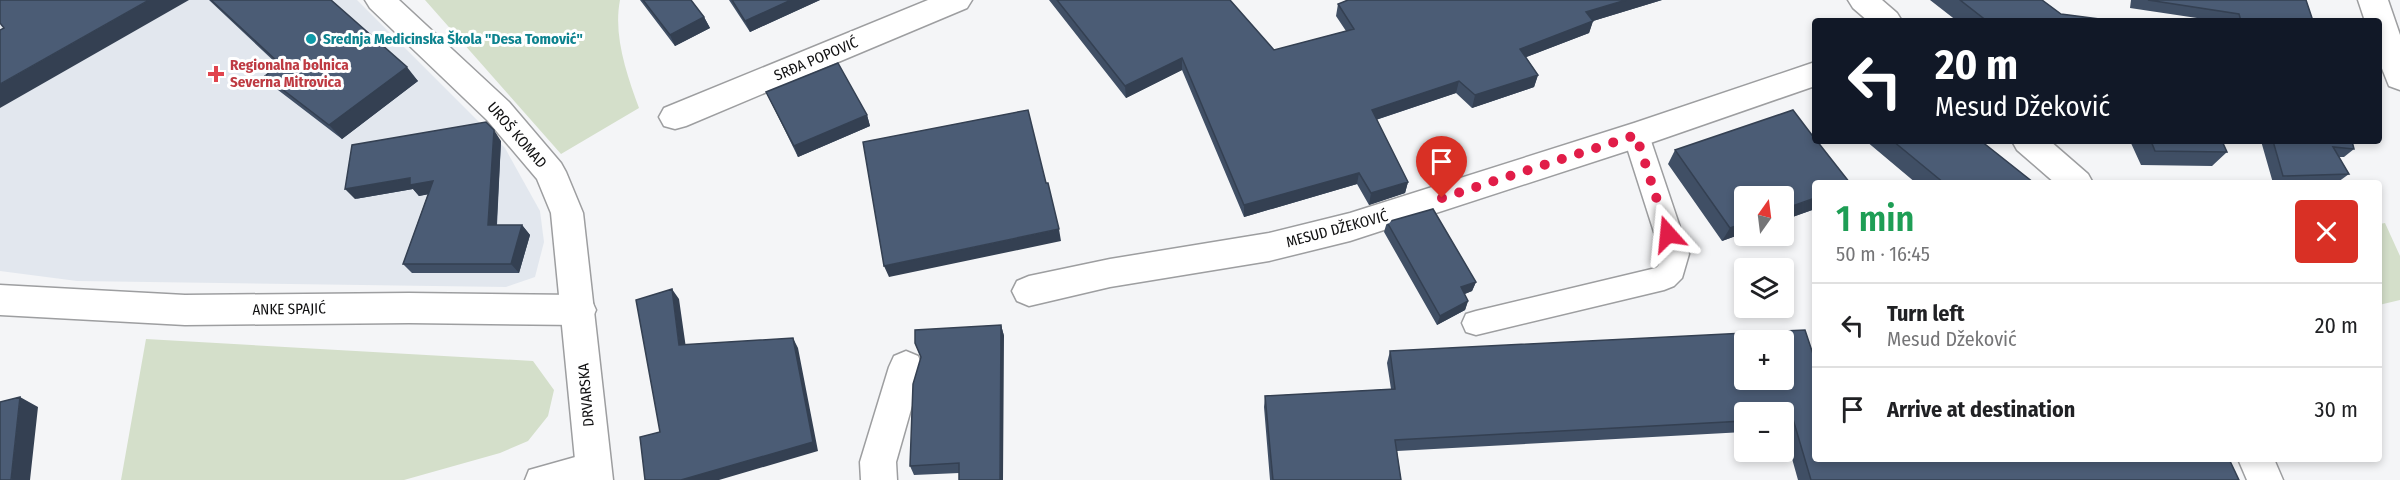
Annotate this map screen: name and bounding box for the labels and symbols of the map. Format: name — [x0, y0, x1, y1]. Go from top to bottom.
place label: Srednja Medicinska Škola "Desa Tomović" — [323, 30, 583, 48]
marker: Srednja Medicinska Škola "Desa Tomović" — [304, 32, 318, 46]
street label: SRĐA POPOVIĆ — [771, 33, 861, 85]
place label: Regionalna bolnica Severna Mitrovica — [230, 56, 349, 91]
marker: Regionalna bolnica Severna Mitrovica — [207, 65, 225, 83]
street label: UROŠ KOMAD — [483, 98, 551, 172]
pin — [1416, 136, 1467, 198]
north arrow — [1734, 186, 1794, 246]
position arrow — [1636, 202, 1700, 266]
street label: MESUD DŽEKOVIĆ — [1284, 207, 1390, 251]
street label: ANKE SPAJIĆ — [252, 299, 326, 319]
street label: DRVARSKA — [574, 363, 598, 427]

